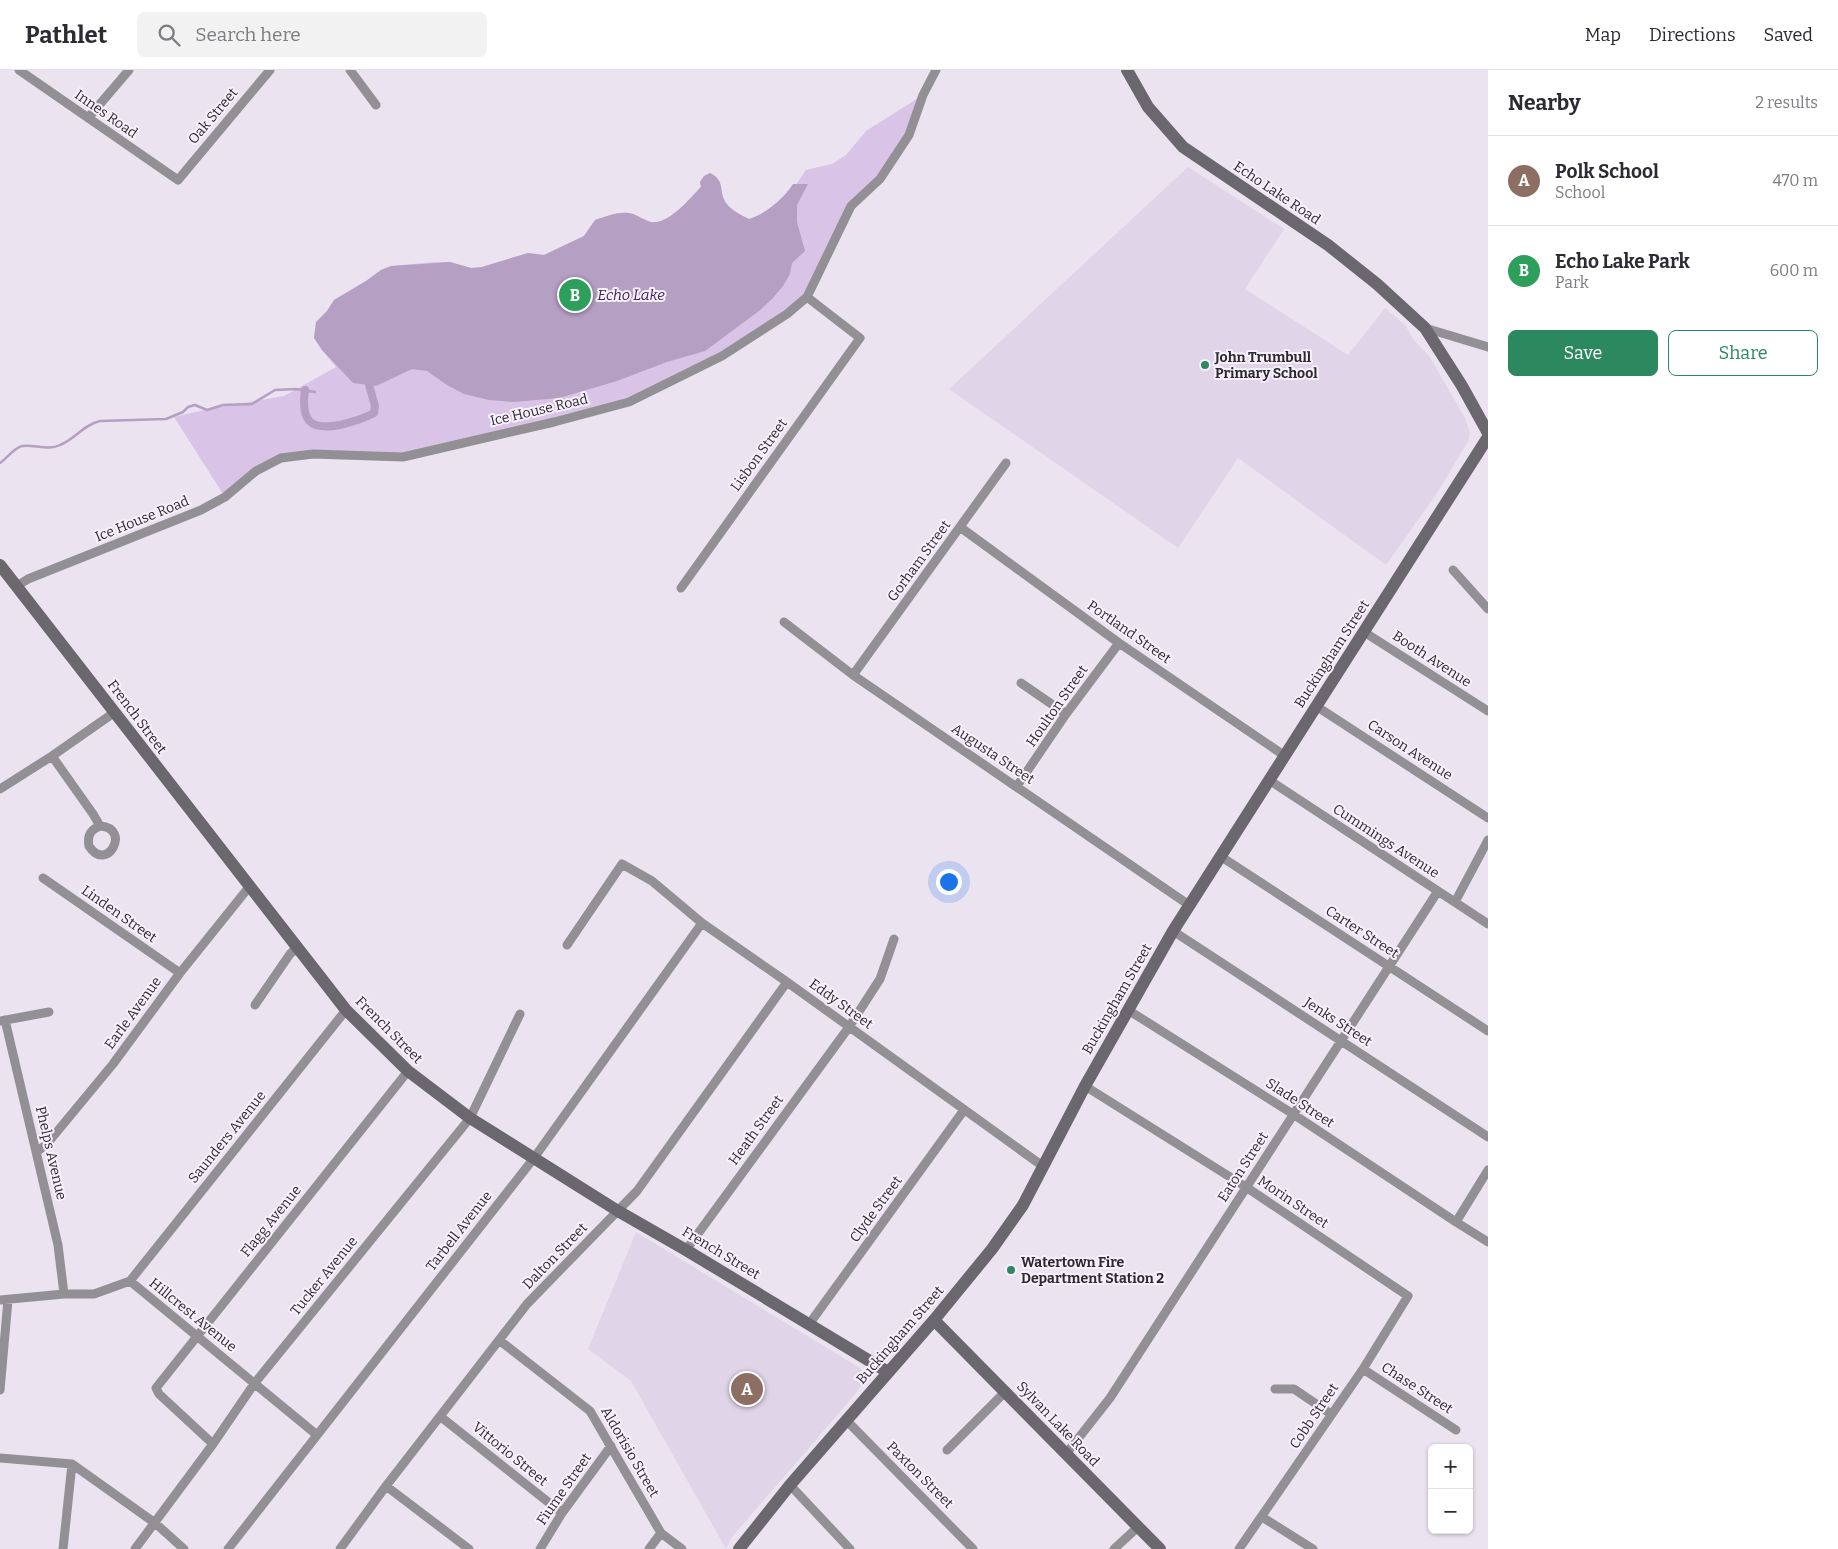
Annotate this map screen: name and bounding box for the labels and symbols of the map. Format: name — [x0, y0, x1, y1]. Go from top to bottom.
street label: Oak Street — [185, 84, 241, 148]
street label: Innes Road — [71, 86, 141, 142]
street label: Echo Lake Road — [1230, 158, 1324, 228]
pin: B — [559, 276, 591, 314]
water label: Echo Lake — [597, 286, 665, 304]
place label: John Trumbull Primary School — [1214, 349, 1318, 382]
marker: John Trumbull Primary School — [1199, 359, 1211, 371]
street label: Ice House Road — [488, 390, 590, 430]
street label: Lisbon Street — [727, 415, 791, 495]
street label: Ice House Road — [93, 492, 191, 546]
street label: Gorham Street — [884, 517, 954, 605]
street label: Portland Street — [1084, 597, 1174, 667]
street label: Buckingham Street — [1291, 597, 1373, 711]
street label: Booth Avenue — [1389, 627, 1475, 691]
street label: Houlton Street — [1023, 662, 1091, 750]
street label: French Street — [104, 677, 170, 757]
street label: Carson Avenue — [1364, 716, 1456, 784]
street label: Augusta Street — [948, 720, 1038, 788]
street label: Cummings Avenue — [1330, 800, 1442, 882]
your location — [936, 869, 962, 895]
street label: Linden Street — [78, 882, 160, 946]
street label: Carter Street — [1322, 902, 1402, 962]
street label: Buckingham Street — [1078, 941, 1156, 1057]
street label: Earle Avenue — [101, 973, 165, 1053]
street label: Eddy Street — [806, 975, 876, 1033]
street label: French Street — [352, 993, 426, 1067]
street label: Jenks Street — [1300, 993, 1375, 1050]
street label: Slade Street — [1263, 1075, 1337, 1131]
street label: Saunders Avenue — [185, 1087, 269, 1187]
street label: Heath Street — [725, 1092, 787, 1168]
street label: Phelps Avenue — [32, 1105, 70, 1201]
street label: Eaton Street — [1214, 1129, 1272, 1205]
street label: Morin Street — [1254, 1172, 1332, 1232]
street label: Clyde Street — [846, 1173, 906, 1245]
street label: Flagg Avenue — [237, 1182, 305, 1260]
street label: Tarbell Avenue — [422, 1188, 496, 1274]
street label: Dalton Street — [519, 1219, 591, 1293]
street label: French Street — [679, 1223, 763, 1283]
street label: Tucker Avenue — [287, 1233, 361, 1319]
place label: Watertown Fire Department Station 2 — [1021, 1254, 1164, 1287]
marker: Watertown Fire Department Station 2 — [1005, 1264, 1017, 1276]
street label: Hillcrest Avenue — [146, 1275, 240, 1355]
street label: Buckingham Street — [853, 1282, 947, 1388]
street label: Chase Street — [1378, 1359, 1456, 1417]
pin: A — [731, 1370, 763, 1408]
street label: Sylvan Lake Road — [1013, 1378, 1103, 1470]
street label: Cobb Street — [1286, 1380, 1342, 1452]
street label: Aldorisio Street — [597, 1404, 663, 1500]
street label: Vittorio Street — [469, 1419, 551, 1489]
street label: Paxton Street — [883, 1438, 957, 1512]
street label: Fiume Street — [533, 1450, 595, 1528]

